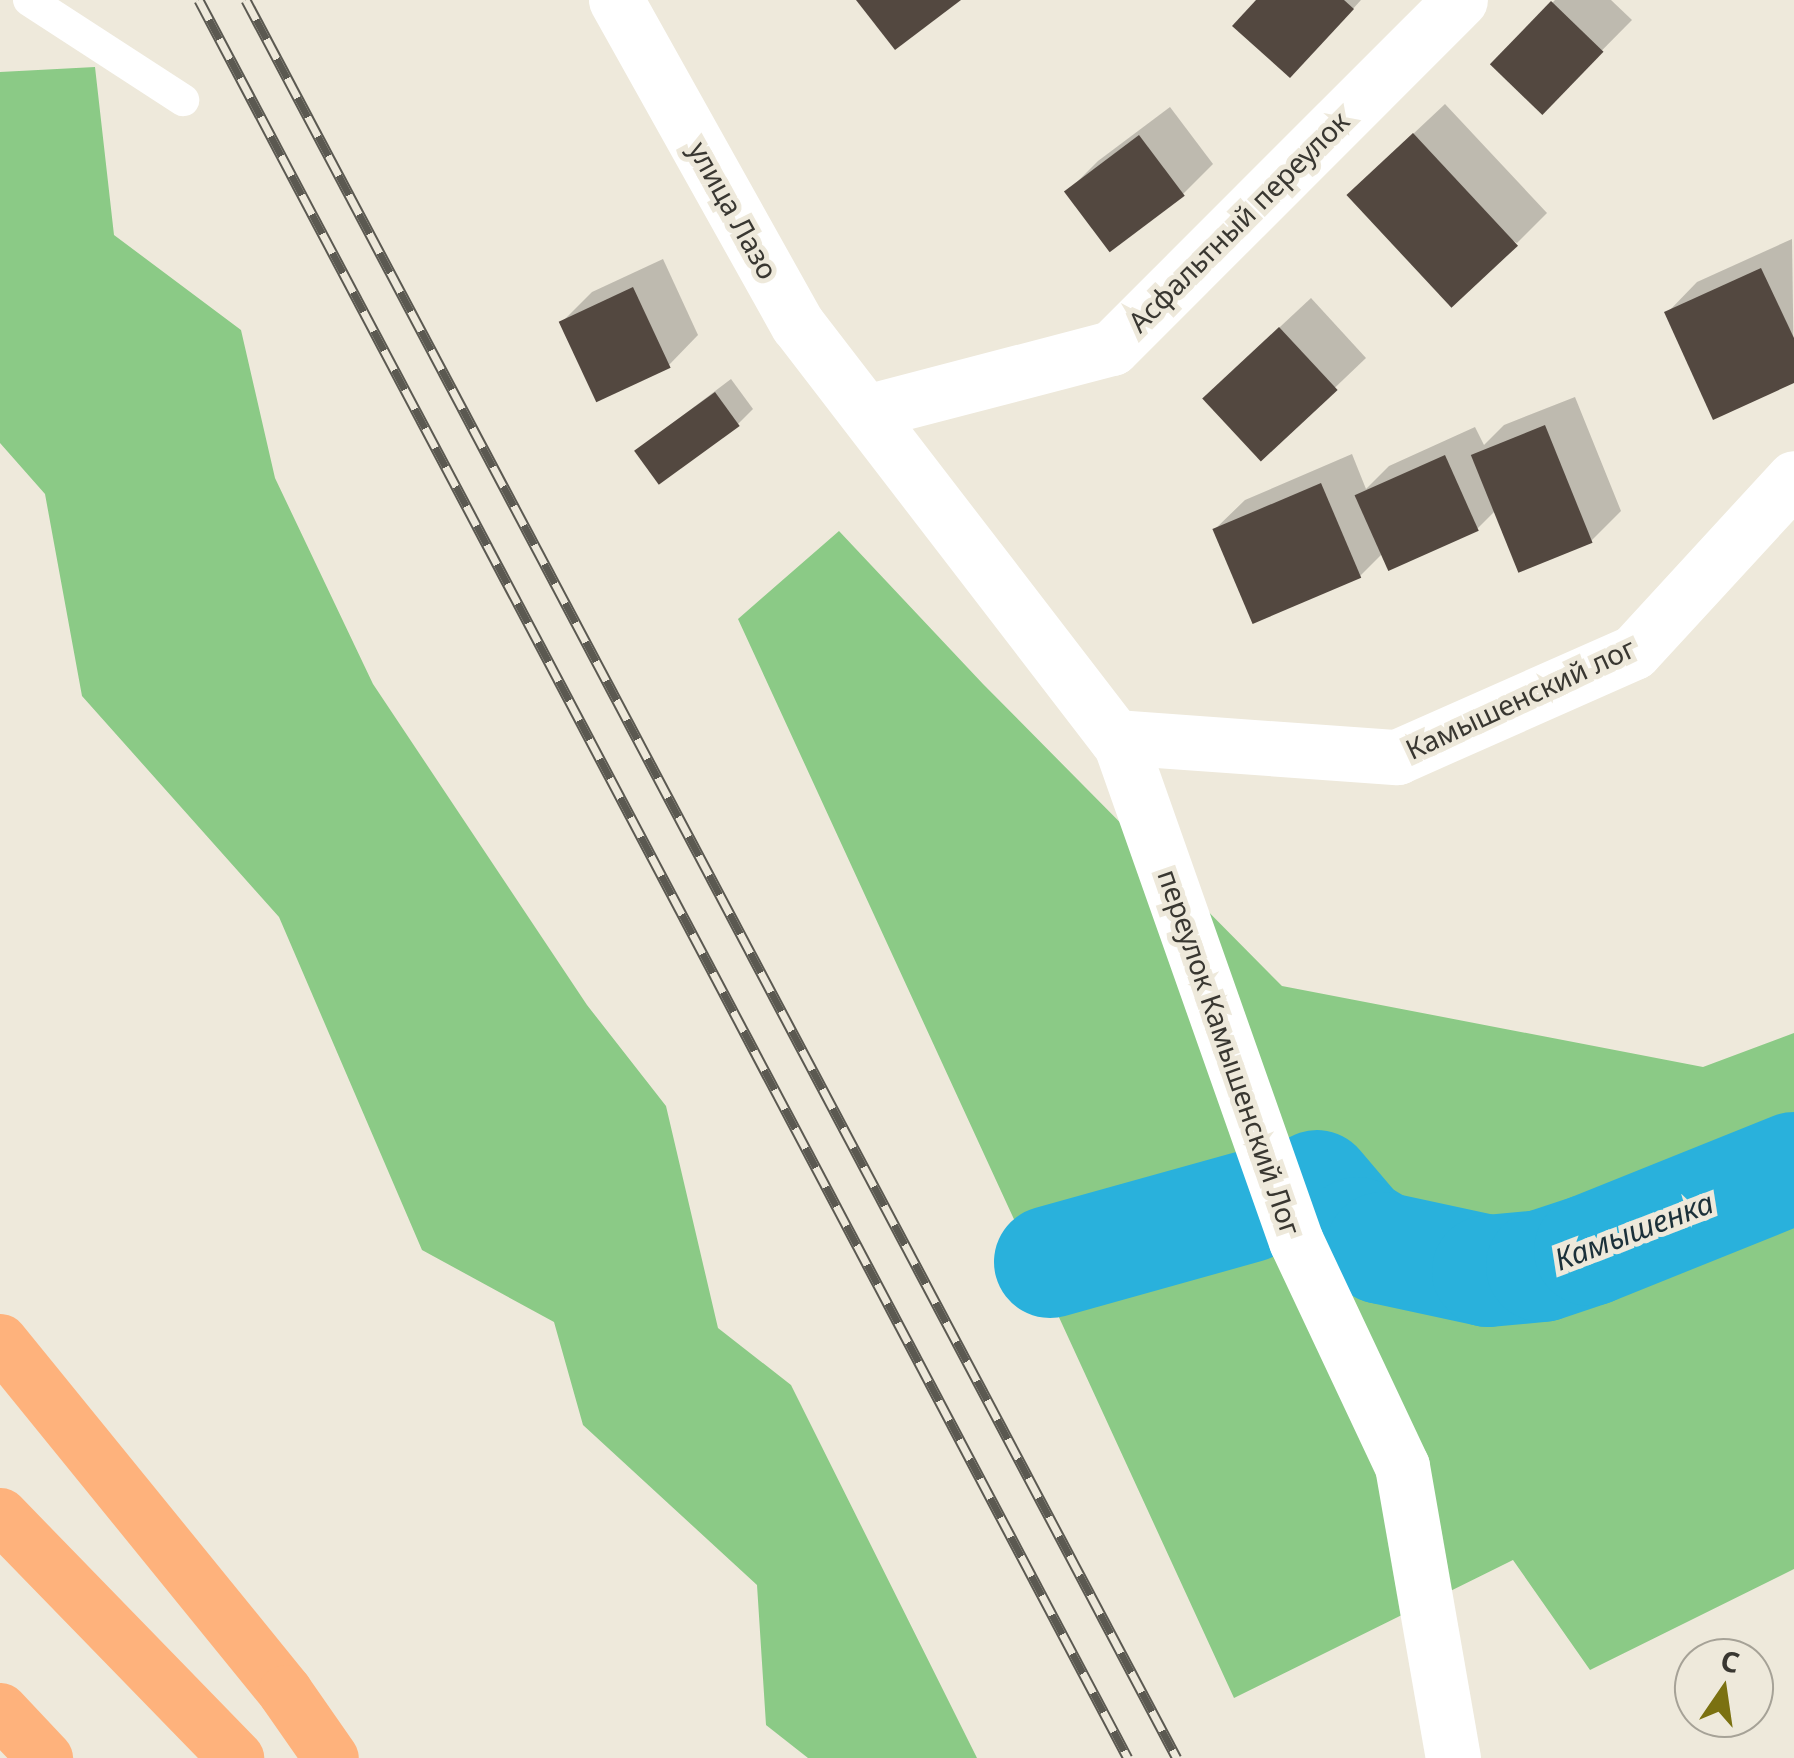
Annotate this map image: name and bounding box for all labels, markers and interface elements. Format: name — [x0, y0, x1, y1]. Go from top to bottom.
street label: Асфальтный переулок — [1121, 104, 1355, 338]
street label: улица Лазо — [682, 135, 786, 285]
street label: Камышенский лог — [1400, 630, 1640, 766]
street label: переулок Камышенский Лог — [1152, 865, 1308, 1239]
water label: Камышенка — [1549, 1184, 1719, 1278]
north arrow — [1674, 1638, 1774, 1738]
text: С — [1717, 1640, 1743, 1681]

